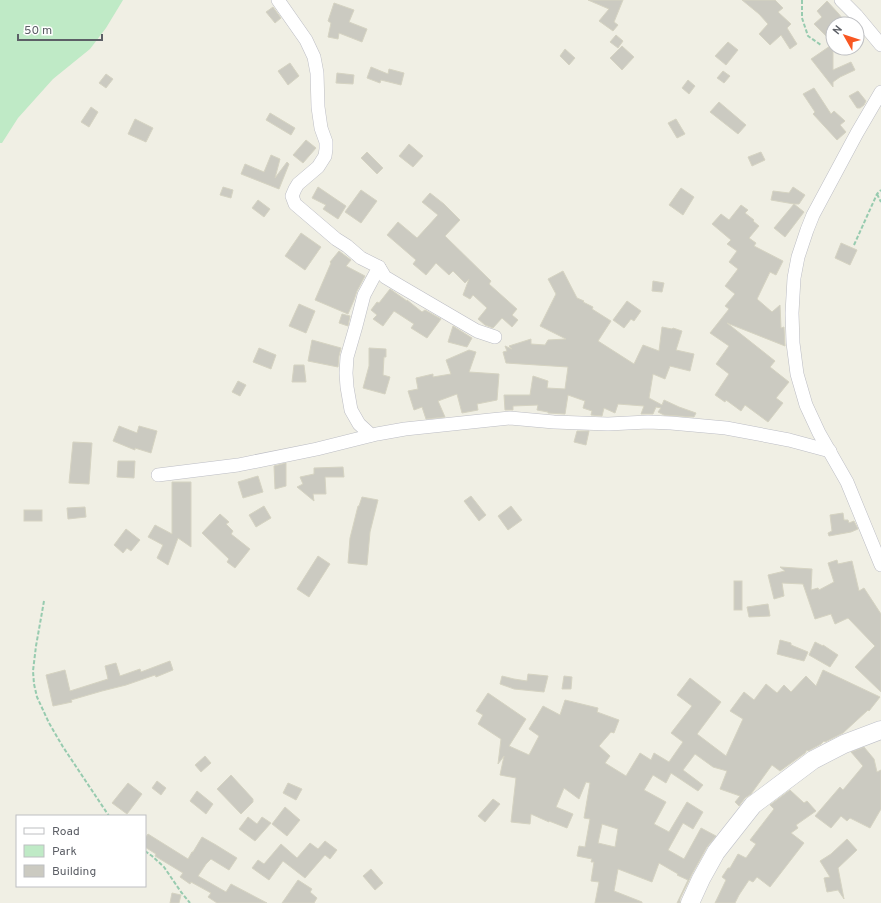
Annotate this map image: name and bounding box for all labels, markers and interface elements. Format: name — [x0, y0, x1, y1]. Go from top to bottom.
scale bar — [18, 16, 102, 42]
north arrow — [825, 16, 865, 56]
text: 50 m — [24, 23, 52, 39]
text: N — [830, 23, 846, 38]
legend — [16, 815, 146, 887]
text: Road — [52, 824, 80, 840]
text: Park — [52, 844, 77, 860]
text: Building — [52, 864, 96, 880]

